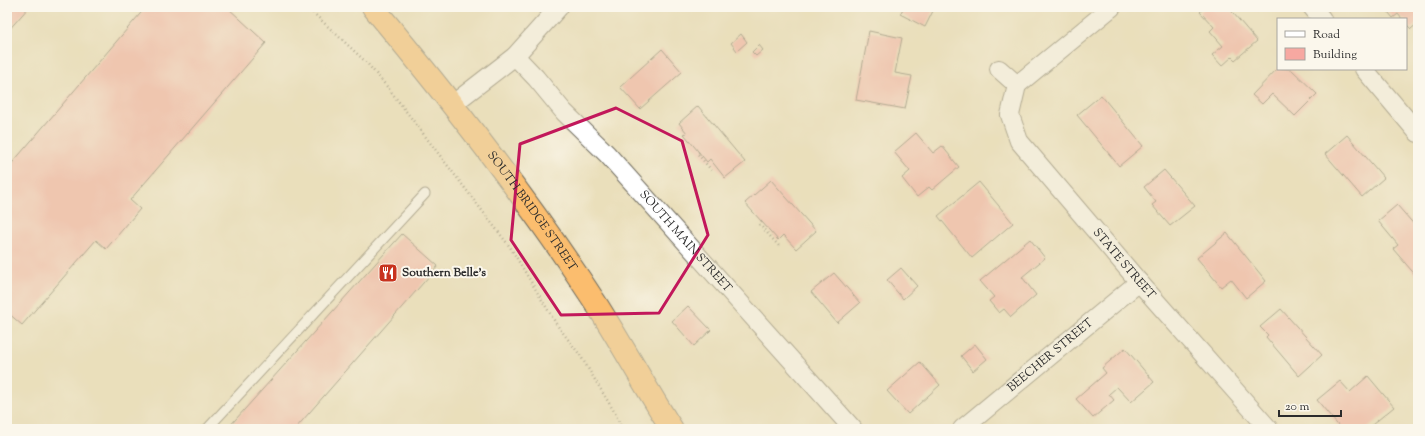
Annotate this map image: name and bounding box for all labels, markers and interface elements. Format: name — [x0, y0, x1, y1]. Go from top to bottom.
legend — [1277, 18, 1407, 70]
text: Road — [1313, 26, 1340, 44]
text: Building — [1313, 46, 1357, 64]
street label: SOUTH BRIDGE STREET — [483, 148, 582, 276]
street label: SOUTH MAIN STREET — [635, 186, 736, 297]
street label: STATE STREET — [1088, 225, 1160, 304]
restaurant icon: Southern Belle's — [377, 262, 399, 284]
place label: Southern Belle's — [402, 264, 486, 282]
street label: BEECHER STREET — [1004, 314, 1098, 397]
scale bar — [1279, 392, 1341, 418]
text: 20 m — [1285, 398, 1310, 416]

